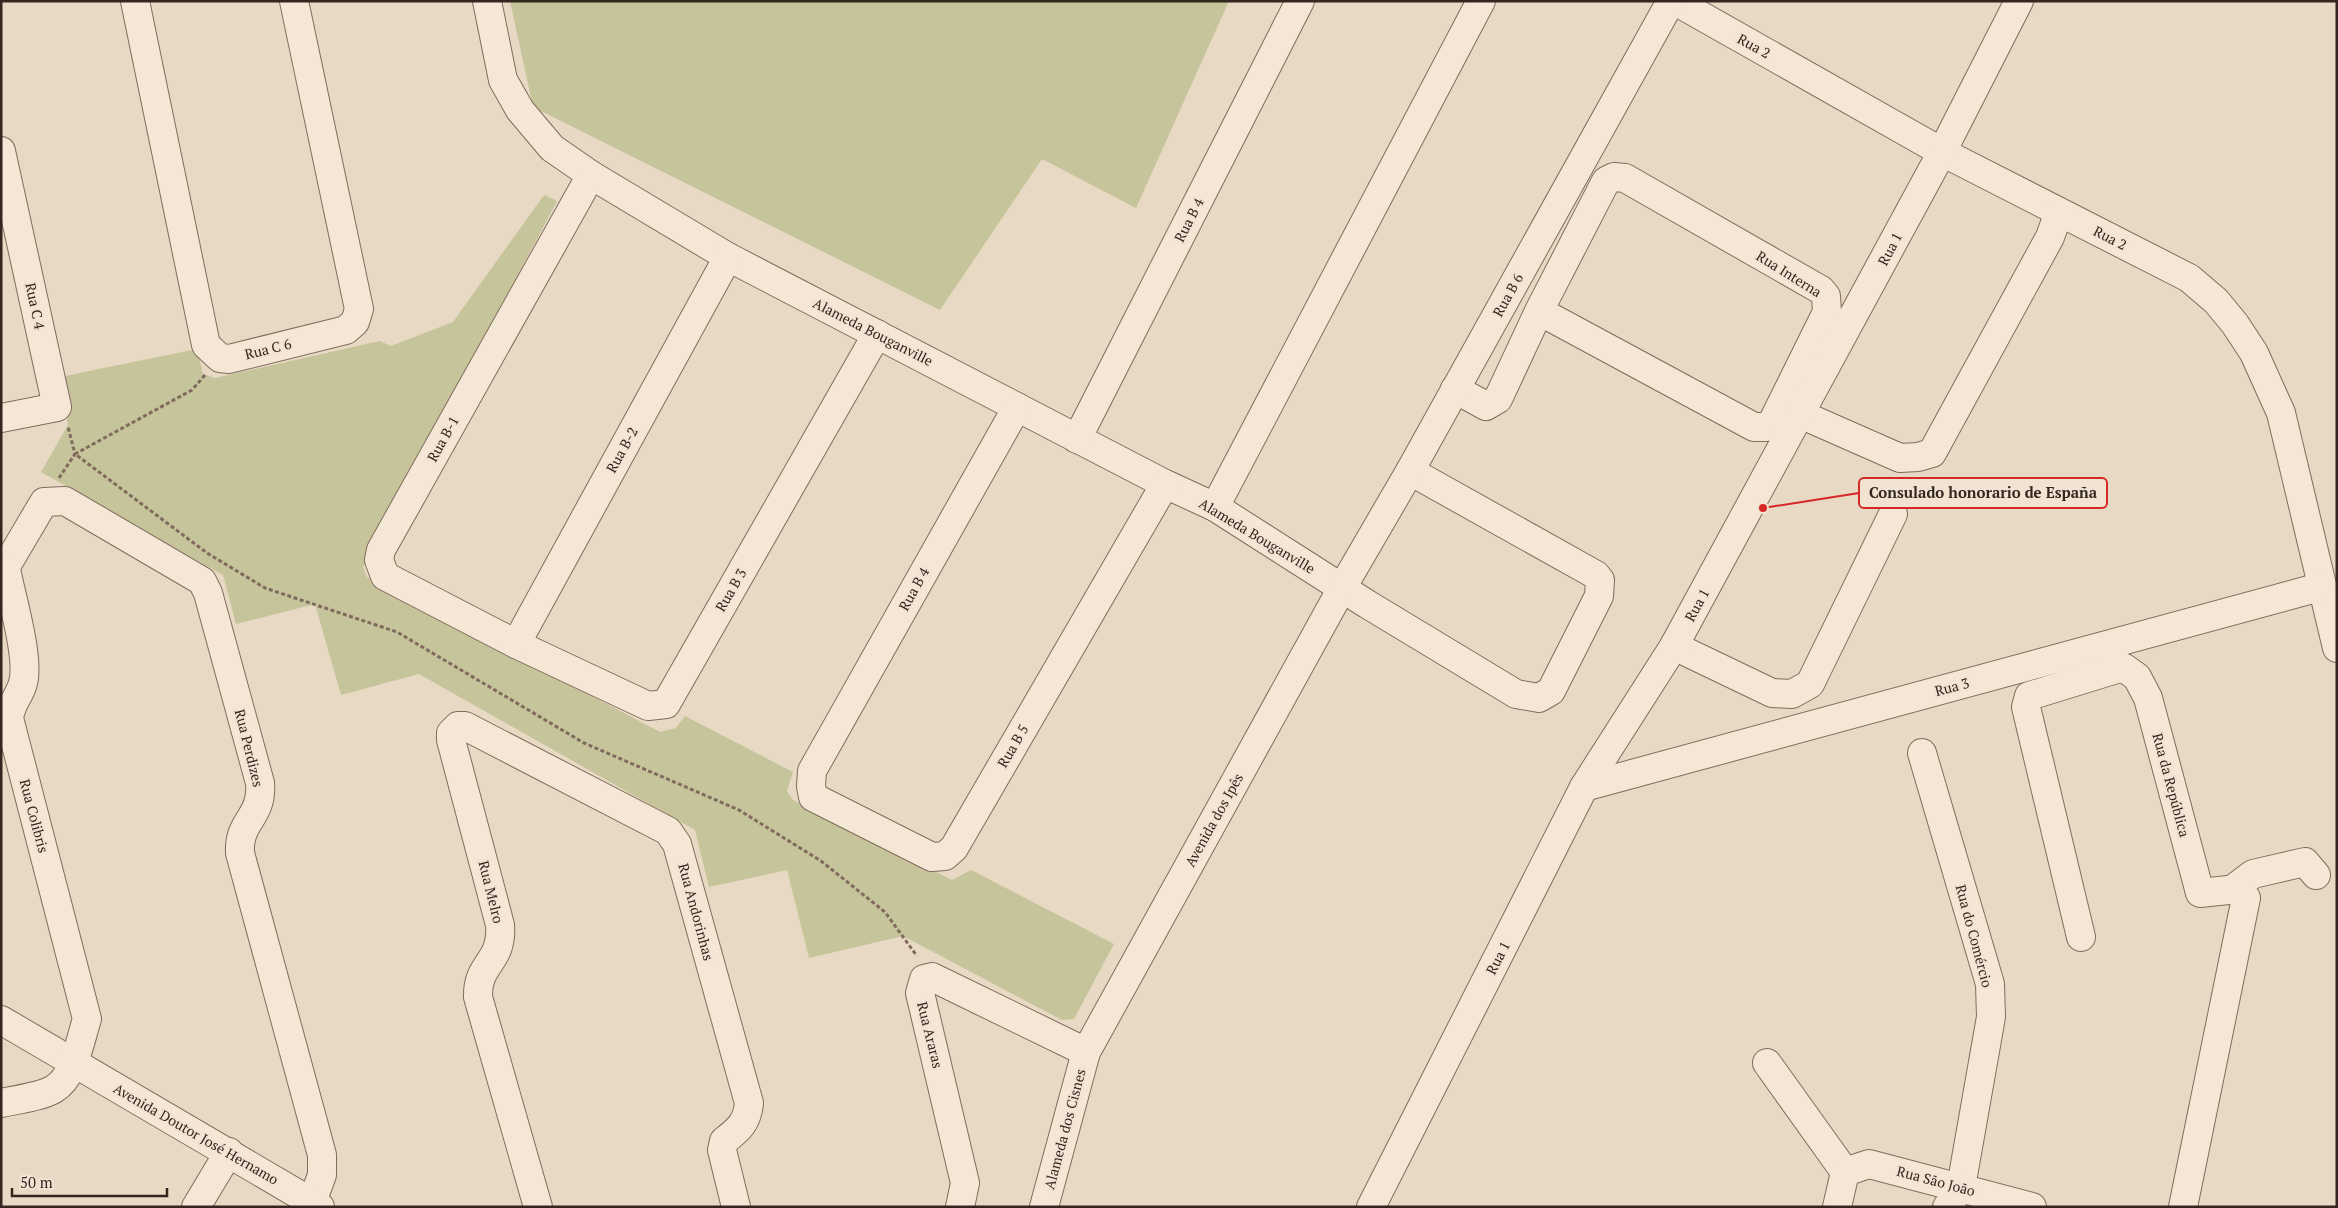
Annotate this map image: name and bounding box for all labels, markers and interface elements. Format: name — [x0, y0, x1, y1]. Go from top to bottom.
street label: Rua 2 — [1734, 29, 1774, 62]
street label: Rua B 4 — [1169, 194, 1208, 245]
street label: Rua 2 — [2090, 221, 2130, 254]
street label: Rua 1 — [1873, 229, 1906, 269]
street label: Rua Interna — [1753, 246, 1826, 301]
street label: Rua B 6 — [1488, 269, 1527, 320]
street label: Rua C 4 — [21, 281, 50, 332]
street label: Alameda Bouganville — [810, 293, 936, 370]
street label: Rua C 6 — [243, 333, 294, 363]
street label: Rua B-1 — [422, 413, 463, 465]
street label: Rua B-2 — [601, 424, 642, 476]
callout: Consulado honorario de España — [1859, 478, 2107, 508]
text: Consulado honorario de España — [1869, 482, 2098, 502]
street label: Alameda Bouganville — [1196, 493, 1319, 578]
street label: Rua B 4 — [894, 563, 933, 614]
street label: Rua B 3 — [711, 565, 751, 615]
street label: Rua 1 — [1680, 585, 1713, 625]
street label: Rua 3 — [1933, 673, 1971, 700]
street label: Rua Perdizes — [231, 707, 268, 789]
street label: Rua B 5 — [993, 721, 1033, 771]
street label: Rua da República — [2148, 731, 2195, 839]
street label: Avenida dos Ipês — [1180, 770, 1247, 870]
street label: Rua Colibris — [16, 777, 53, 855]
street label: Rua Melro — [475, 859, 508, 925]
street label: Rua Andorinhas — [674, 861, 719, 963]
street label: Rua do Comércio — [1952, 882, 1997, 990]
street label: Rua 1 — [1481, 938, 1514, 978]
street label: Rua Araras — [913, 1000, 948, 1070]
street label: Alameda dos Cisnes — [1039, 1067, 1090, 1191]
street label: Avenida Doutor José Hernamo — [110, 1078, 282, 1189]
street label: Rua São João — [1895, 1161, 1978, 1200]
scale bar — [12, 1166, 168, 1198]
text: 50 m — [20, 1172, 53, 1192]

